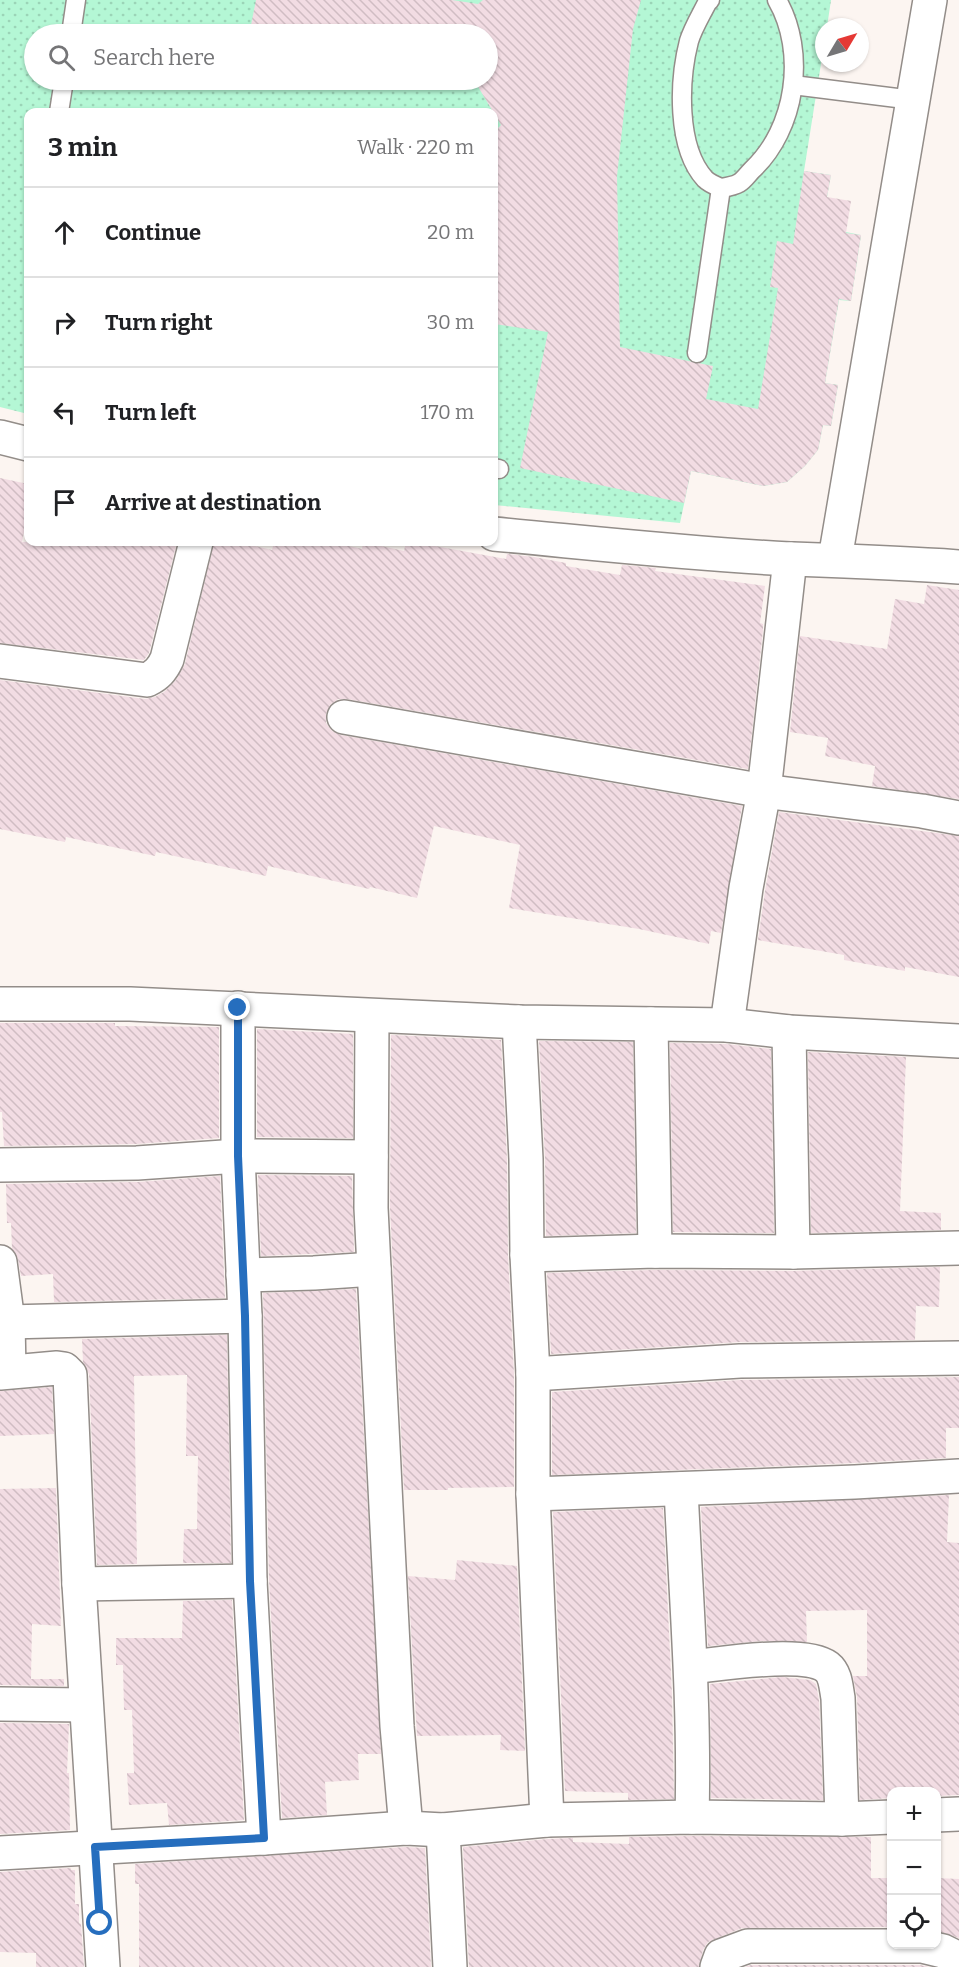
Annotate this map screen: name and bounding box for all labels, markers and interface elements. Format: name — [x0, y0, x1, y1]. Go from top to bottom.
north arrow — [815, 18, 869, 72]
search box — [24, 24, 498, 90]
icon: search — [45, 41, 78, 74]
text: Search here — [93, 44, 215, 71]
text: 3 min — [48, 132, 117, 163]
text: Walk · 220 m — [357, 135, 474, 159]
icon: ahead — [48, 216, 81, 249]
text: Continue — [105, 219, 201, 246]
text: 20 m — [427, 220, 474, 244]
icon: right — [48, 306, 81, 339]
text: Turn right — [105, 309, 213, 336]
text: 30 m — [427, 310, 474, 334]
icon: left — [48, 396, 81, 429]
text: Turn left — [105, 399, 197, 426]
text: 170 m — [421, 400, 474, 424]
icon: arrive — [48, 486, 81, 519]
text: Arrive at destination — [105, 489, 321, 516]
route end — [224, 994, 250, 1020]
map controls — [887, 1787, 941, 1949]
button: + — [887, 1787, 941, 1841]
button: − — [887, 1841, 941, 1895]
button: locate — [887, 1895, 941, 1949]
route start — [86, 1909, 112, 1935]

